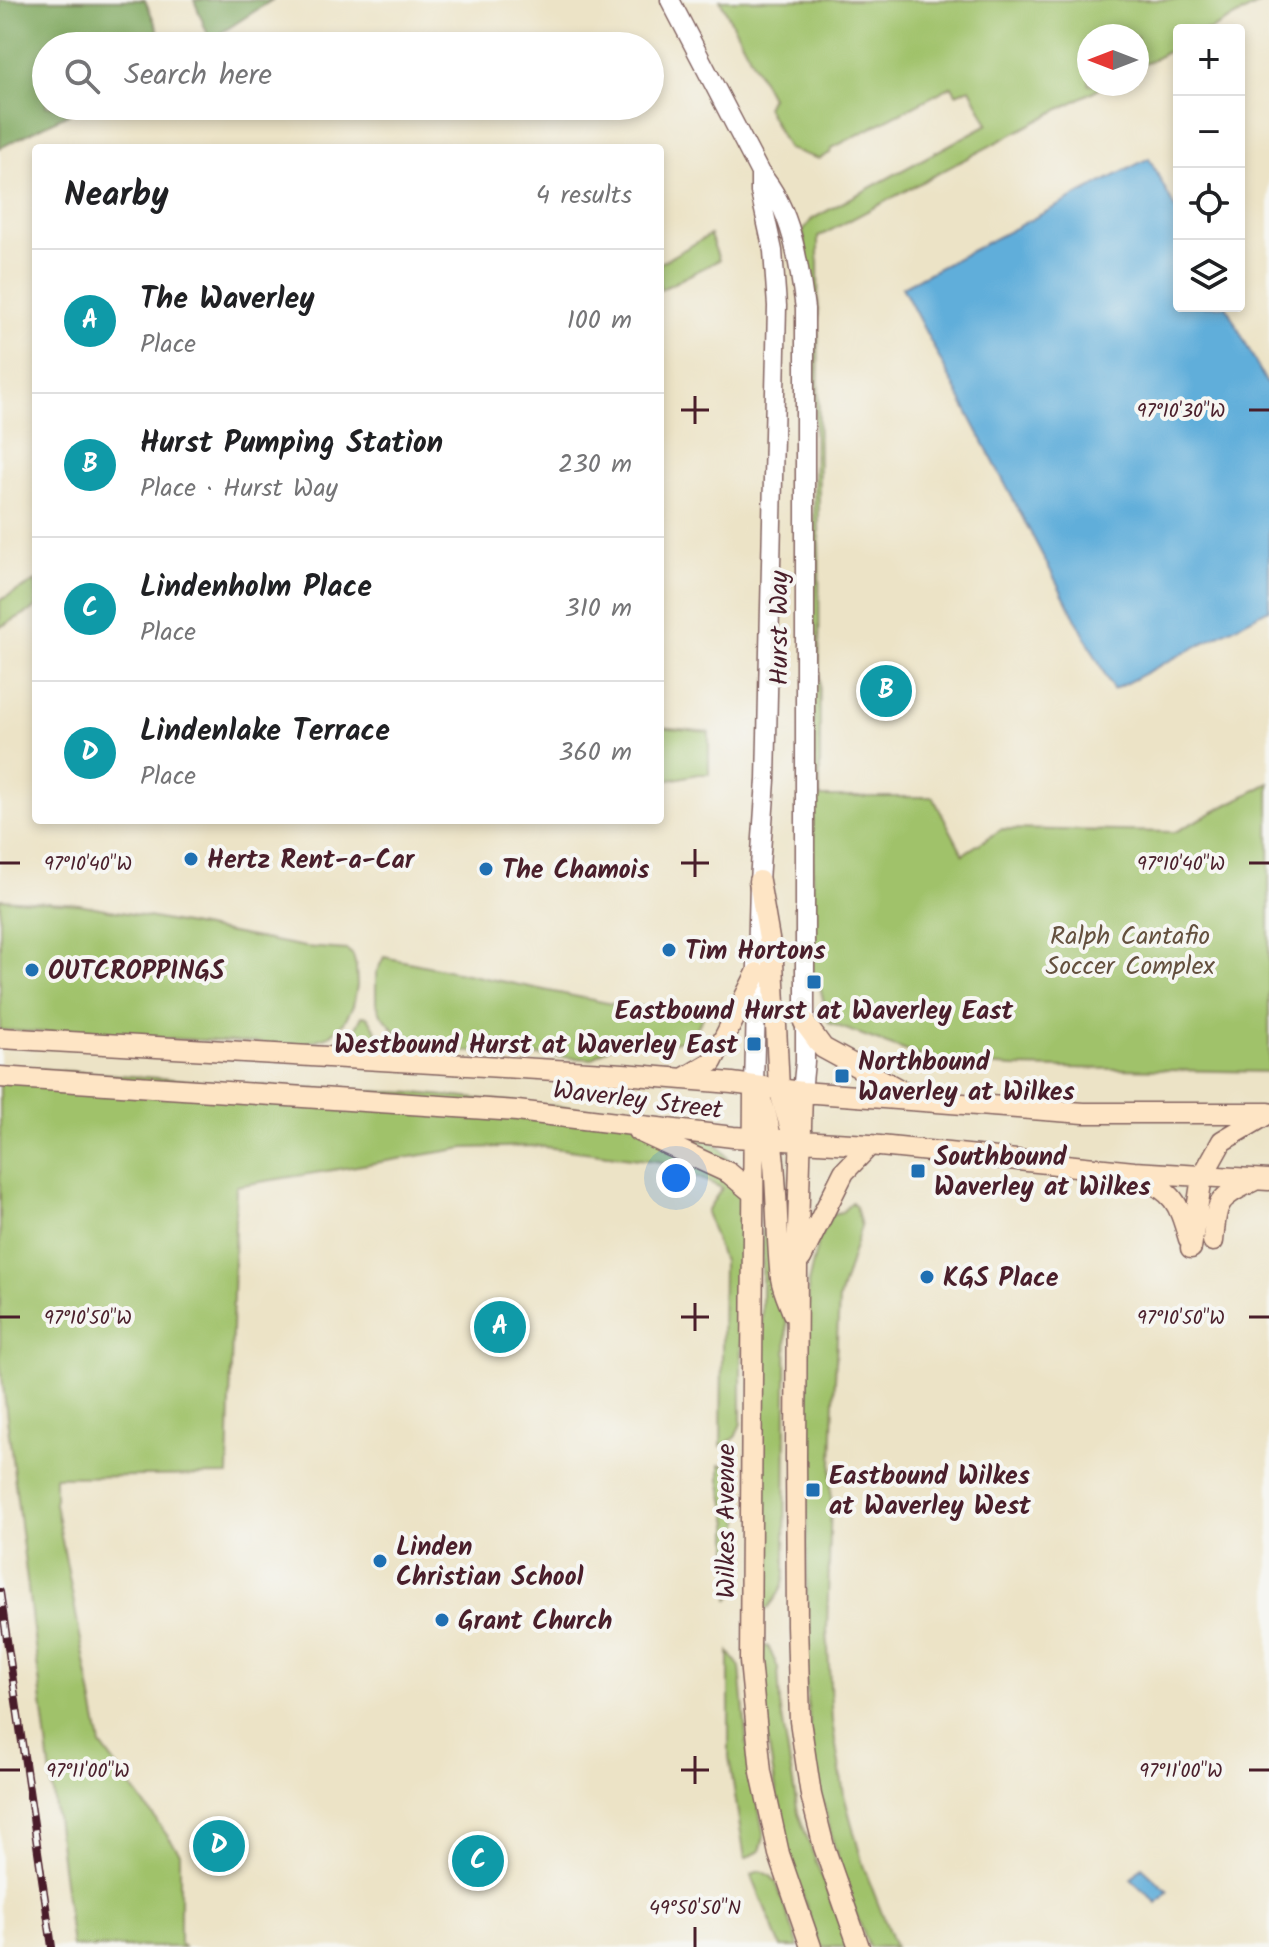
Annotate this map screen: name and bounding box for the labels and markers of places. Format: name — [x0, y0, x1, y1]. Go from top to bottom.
pin: B — [860, 661, 912, 721]
place label: Hertz Rent-a-Car — [207, 840, 416, 882]
marker: Hertz Rent-a-Car — [182, 850, 200, 868]
place label: The Chamois — [502, 850, 649, 892]
marker: The Chamois — [477, 860, 495, 878]
place label: Tim Hortons — [685, 931, 826, 973]
marker: Tim Hortons — [660, 941, 678, 959]
place label: OUTCROPPINGS — [48, 951, 225, 993]
marker: OUTCROPPINGS — [23, 961, 41, 979]
marker: Eastbound Hurst at Waverley East — [805, 973, 823, 991]
place label: Eastbound Hurst at Waverley East — [615, 991, 1013, 1033]
place label: Westbound Hurst at Waverley East — [334, 1025, 738, 1067]
marker: Westbound Hurst at Waverley East — [745, 1035, 763, 1053]
place label: Northbound Waverley at Wilkes — [858, 1042, 1075, 1114]
marker: Northbound Waverley at Wilkes — [833, 1067, 851, 1085]
place label: Southbound Waverley at Wilkes — [934, 1137, 1151, 1209]
marker: Southbound Waverley at Wilkes — [909, 1162, 927, 1180]
place label: KGS Place — [943, 1258, 1059, 1300]
marker: KGS Place — [918, 1268, 936, 1286]
pin: A — [474, 1297, 526, 1357]
place label: Eastbound Wilkes at Waverley West — [829, 1456, 1031, 1528]
marker: Eastbound Wilkes at Waverley West — [804, 1481, 822, 1499]
place label: Linden Christian School — [396, 1527, 584, 1599]
marker: Linden Christian School — [371, 1552, 389, 1570]
place label: Grant Church — [458, 1601, 612, 1643]
marker: Grant Church — [433, 1611, 451, 1629]
pin: D — [193, 1816, 245, 1876]
pin: C — [452, 1831, 504, 1891]

